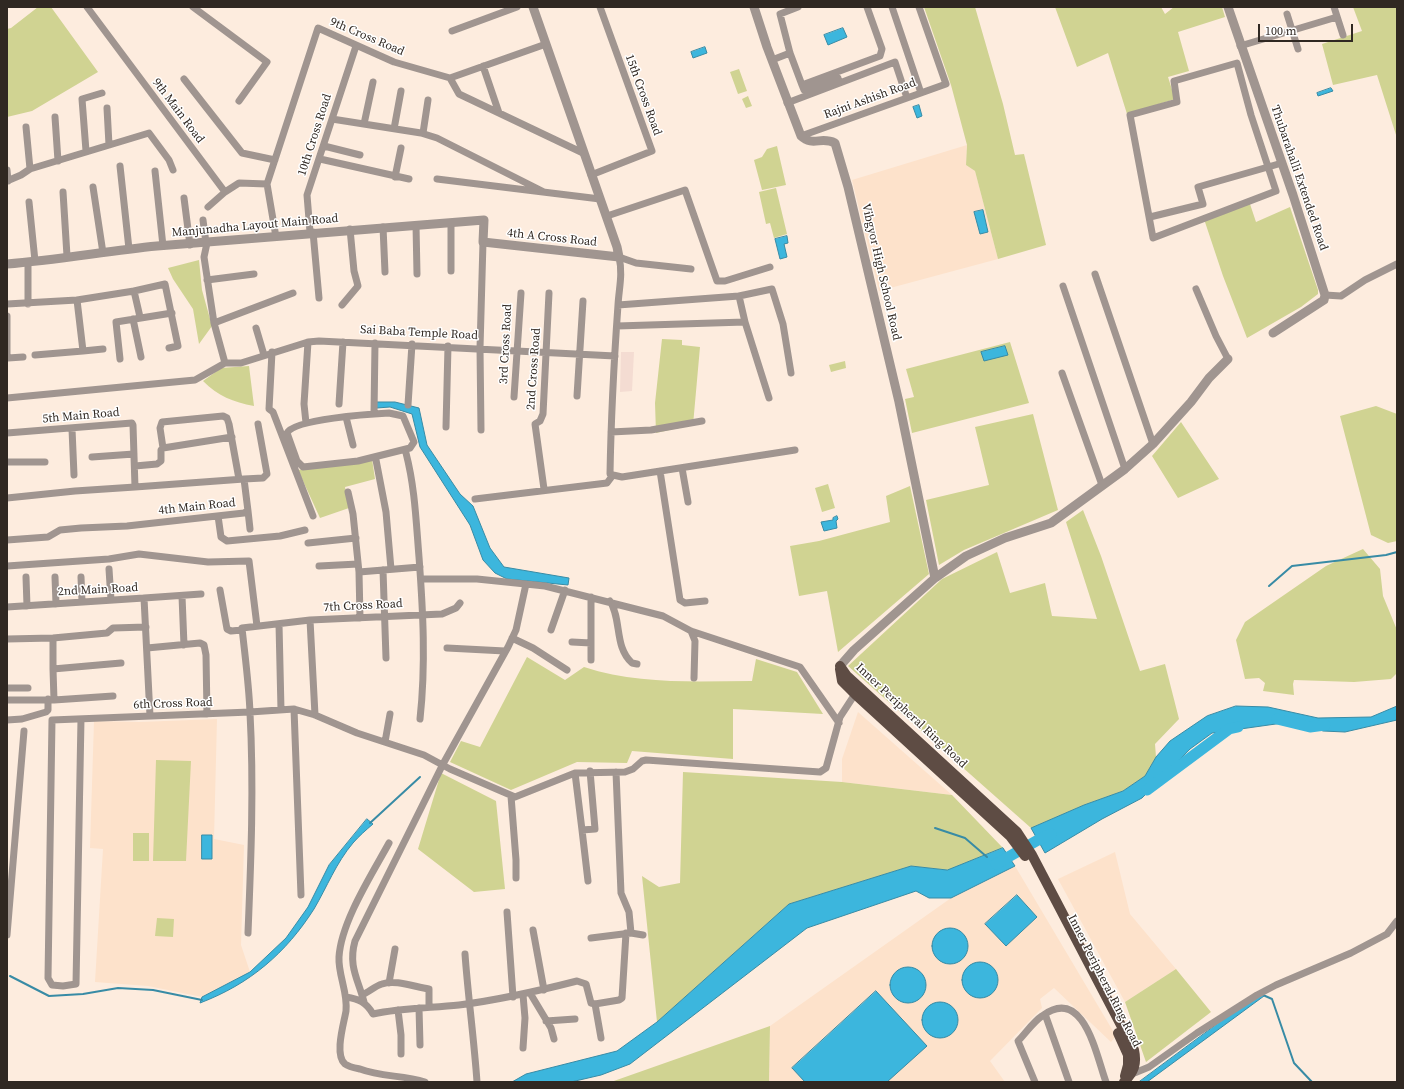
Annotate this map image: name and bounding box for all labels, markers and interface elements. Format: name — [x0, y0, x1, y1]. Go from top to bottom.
street label: 9th Cross Road — [328, 15, 406, 59]
scale bar — [1260, 16, 1355, 42]
text: 100 m — [1265, 23, 1297, 39]
street label: 15th Cross Road — [622, 52, 664, 138]
street label: 9th Main Road — [149, 76, 207, 146]
street label: Rajni Ashish Road — [822, 76, 918, 122]
street label: 10th Cross Road — [295, 92, 335, 178]
street label: Thubarahalli Extended Road — [1267, 103, 1331, 253]
street label: Vibgyor High School Road — [858, 202, 904, 342]
street label: Manjunadha Layout Main Road — [171, 212, 339, 240]
street label: 4th A Cross Road — [506, 226, 598, 250]
street label: 3rd Cross Road — [497, 304, 515, 384]
street label: Sai Baba Temple Road — [360, 323, 478, 343]
street label: 2nd Cross Road — [524, 327, 544, 411]
street label: 5th Main Road — [42, 405, 120, 427]
street label: 4th Main Road — [158, 496, 236, 518]
street label: 2nd Main Road — [57, 581, 139, 599]
street label: 7th Cross Road — [323, 597, 403, 615]
street label: Inner Peripheral Ring Road — [852, 661, 970, 771]
street label: 6th Cross Road — [133, 695, 213, 713]
street label: Inner Peripheral Ring Road — [1064, 912, 1144, 1050]

